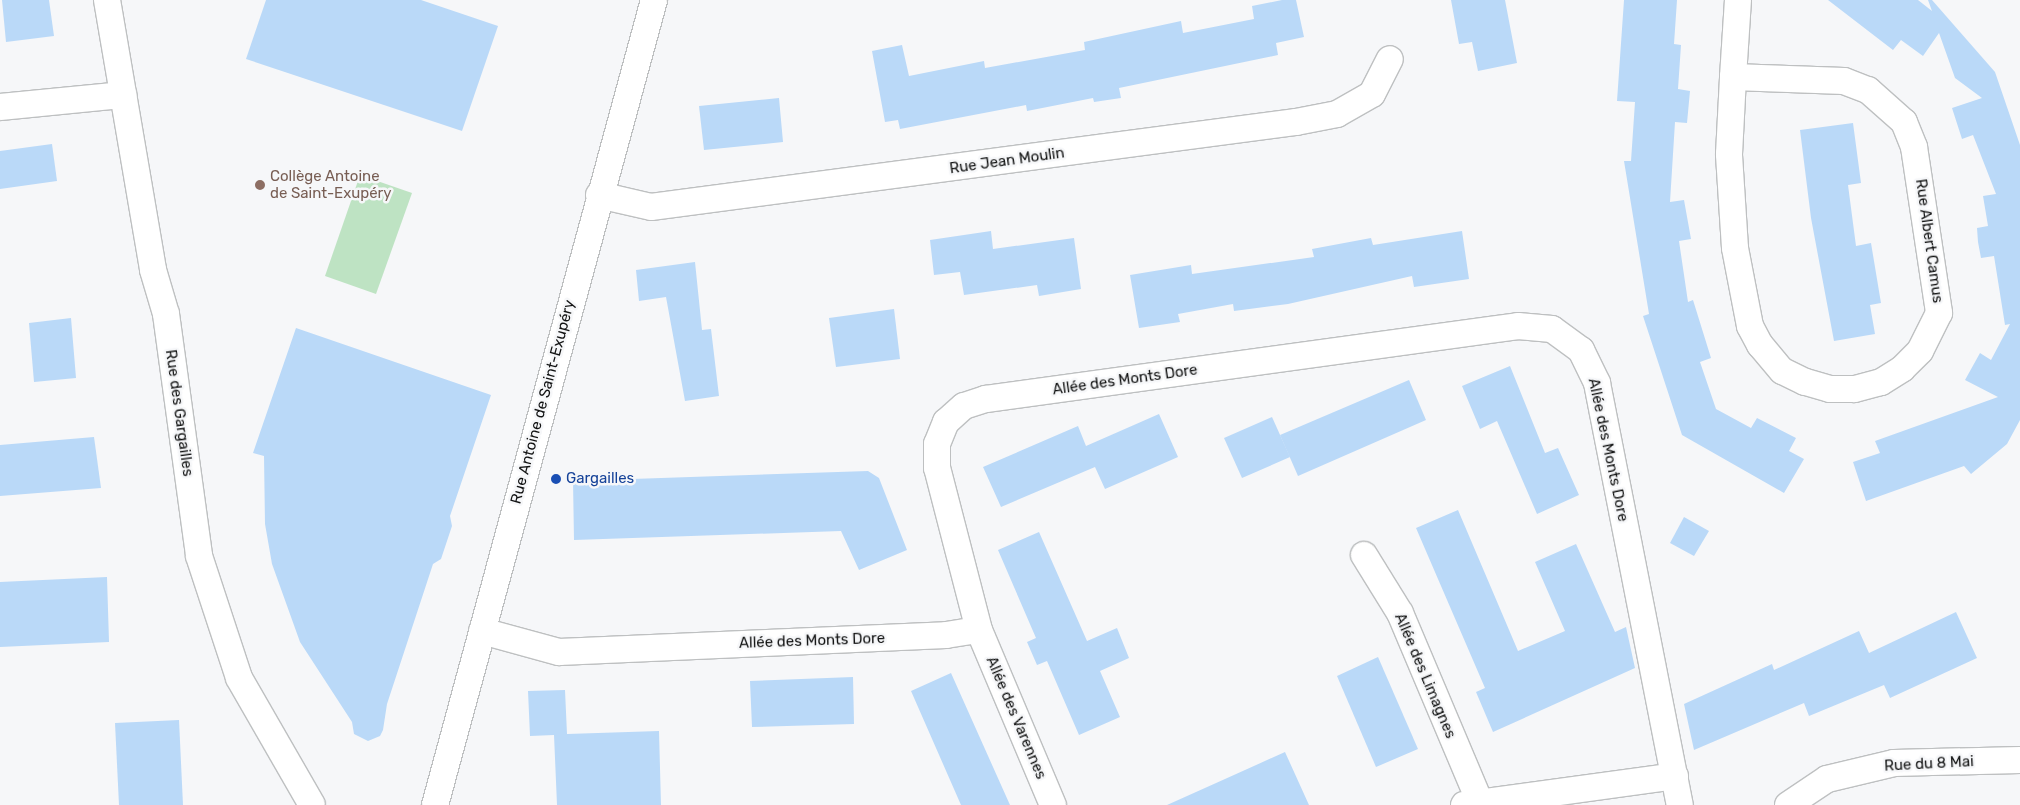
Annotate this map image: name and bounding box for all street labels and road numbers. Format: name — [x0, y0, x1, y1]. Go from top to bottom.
street label: Rue Jean Moulin — [948, 144, 1066, 178]
street label: Rue Albert Camus — [1911, 178, 1947, 304]
street label: Rue Antoine de Saint-Exupéry — [507, 298, 579, 506]
street label: Rue des Gargailles — [161, 348, 197, 478]
street label: Allée des Monts Dore — [1051, 361, 1199, 399]
street label: Allée des Monts Dore — [1584, 377, 1632, 523]
street label: Allée des Limagnes — [1390, 611, 1460, 741]
street label: Allée des Monts Dore — [739, 629, 885, 653]
street label: Allée des Varennes — [982, 654, 1050, 782]
street label: Rue du 8 Mai — [1884, 753, 1974, 775]

